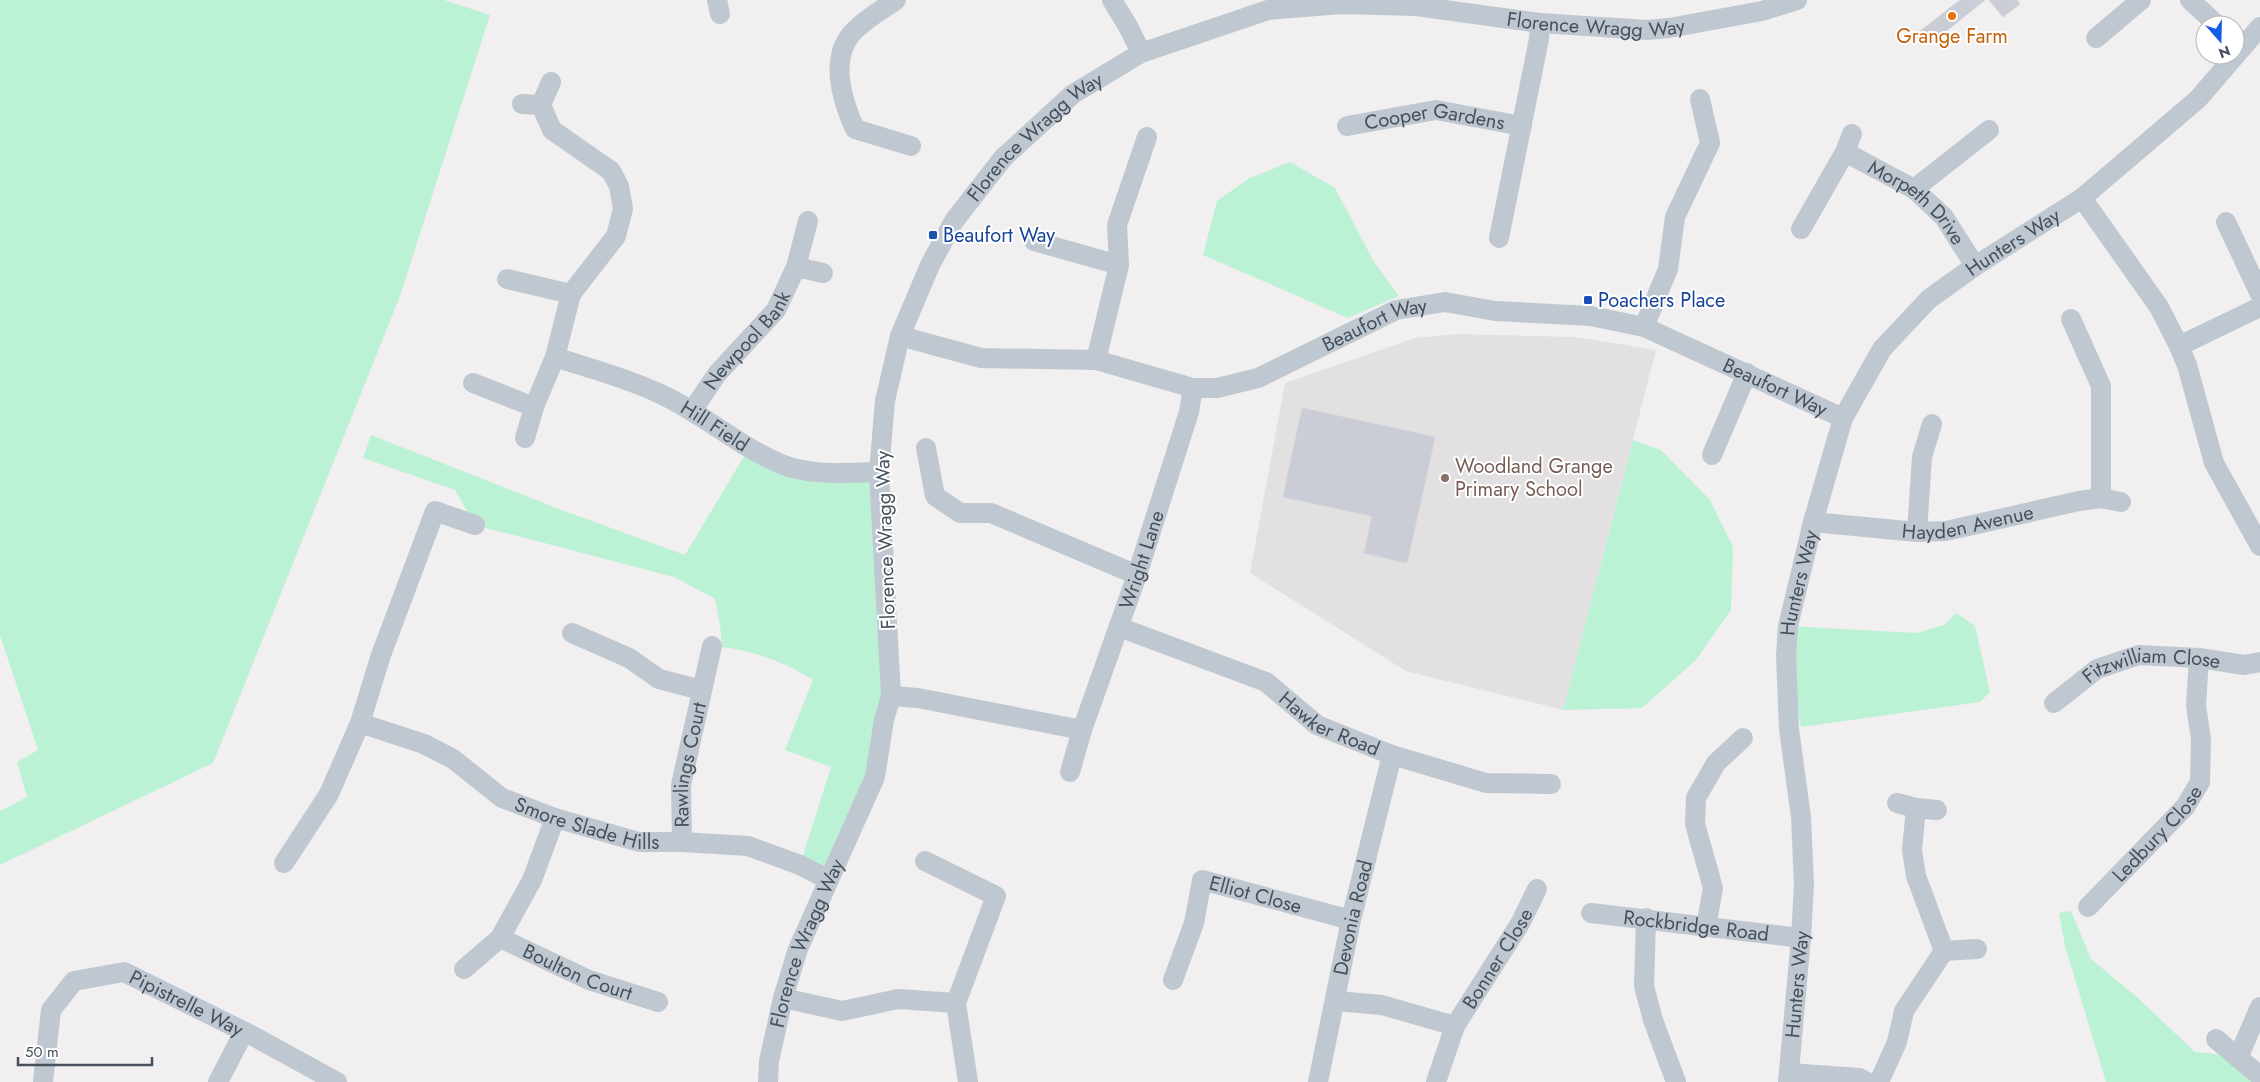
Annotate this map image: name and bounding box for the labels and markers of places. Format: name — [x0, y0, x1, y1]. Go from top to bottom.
marker: Grange Farm — [1946, 10, 1958, 22]
place label: Grange Farm — [1896, 22, 2008, 51]
place label: Beaufort Way — [943, 221, 1055, 250]
marker: Beaufort Way — [927, 229, 939, 241]
place label: Poachers Place — [1598, 286, 1725, 315]
marker: Poachers Place — [1582, 294, 1594, 306]
place label: Woodland Grange Primary School — [1455, 452, 1613, 504]
marker: Woodland Grange Primary School — [1439, 472, 1451, 484]

